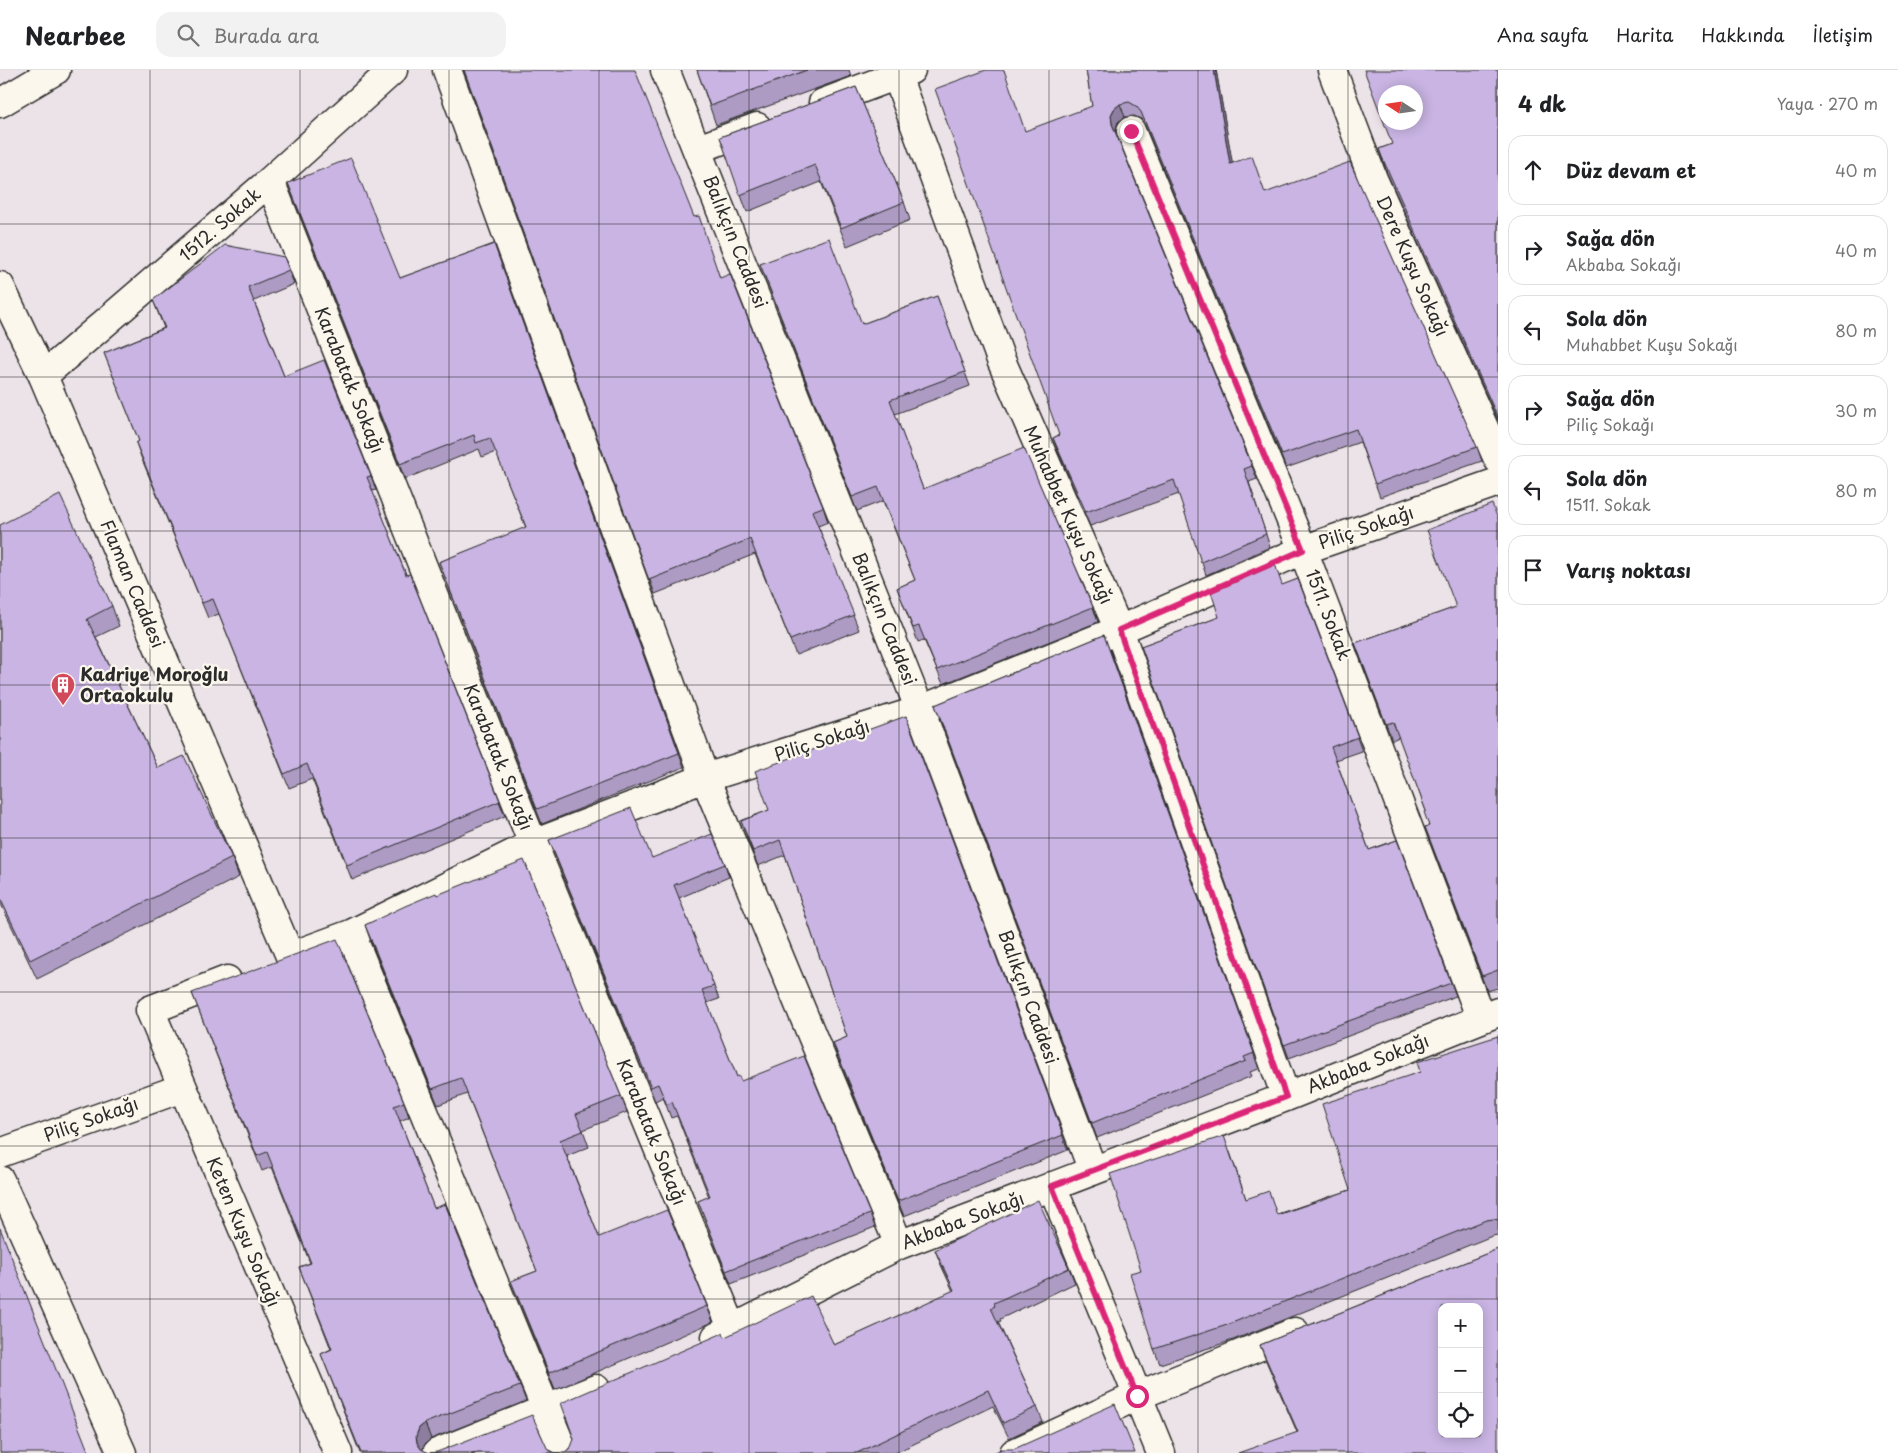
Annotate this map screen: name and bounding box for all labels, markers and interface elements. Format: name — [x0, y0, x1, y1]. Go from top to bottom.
search box — [156, 12, 506, 57]
text: Nearbee — [25, 17, 126, 53]
icon: search — [174, 21, 202, 49]
text: Burada ara — [214, 21, 319, 49]
text: Ana sayfa — [1497, 21, 1588, 48]
text: Harita — [1616, 21, 1673, 48]
text: Hakkında — [1701, 21, 1785, 48]
text: İletişim — [1813, 21, 1873, 48]
north arrow — [1378, 85, 1423, 130]
text: 4 dk — [1518, 87, 1566, 119]
text: Yaya · 270 m — [1777, 91, 1878, 115]
route end — [1120, 120, 1143, 143]
icon: ahead — [1519, 156, 1547, 184]
text: Düz devam et — [1566, 156, 1696, 184]
text: 40 m — [1835, 158, 1877, 182]
street label: Balıkçın Caddesi — [697, 171, 775, 312]
street label: 1512. Sokak — [172, 180, 266, 267]
street label: Dere Kuşu Sokağı — [1370, 191, 1457, 340]
text: Sağa dön — [1566, 224, 1655, 252]
icon: right — [1519, 236, 1547, 264]
text: 40 m — [1835, 238, 1877, 262]
text: Akbaba Sokağı — [1566, 252, 1681, 276]
street label: Karabatak Sokağı — [309, 302, 392, 457]
text: Sola dön — [1566, 304, 1647, 332]
icon: left — [1519, 316, 1547, 344]
text: 80 m — [1835, 318, 1877, 342]
text: Muhabbet Kuşu Sokağı — [1566, 332, 1738, 356]
text: Sağa dön — [1566, 384, 1655, 412]
icon: right — [1519, 396, 1547, 424]
text: 30 m — [1835, 398, 1877, 422]
text: Piliç Sokağı — [1566, 412, 1654, 436]
street label: Muhabbet Kuşu Sokağı — [1018, 421, 1121, 608]
text: Sola dön — [1566, 464, 1647, 492]
icon: left — [1519, 476, 1547, 504]
text: 80 m — [1835, 478, 1877, 502]
text: 1511. Sokak — [1566, 492, 1651, 516]
street label: Piliç Sokağı — [1314, 498, 1417, 556]
street label: Flaman Caddesi — [94, 515, 173, 652]
street label: Balıkçın Caddesi — [846, 548, 924, 689]
icon: arrive — [1519, 556, 1547, 584]
text: Varış noktası — [1566, 556, 1691, 584]
street label: 1511. Sokak — [1300, 565, 1359, 664]
place label: Kadriye Moroğlu Ortaokulu — [80, 660, 229, 708]
building icon: Kadriye Moroğlu Ortaokulu — [50, 672, 76, 706]
street label: Karabatak Sokağı — [458, 679, 541, 834]
street label: Piliç Sokağı — [770, 711, 873, 768]
street label: Balıkçın Caddesi — [993, 925, 1066, 1068]
street label: Akbaba Sokağı — [1302, 1026, 1433, 1099]
street label: Karabatak Sokağı — [611, 1054, 694, 1209]
street label: Piliç Sokağı — [39, 1089, 142, 1148]
street label: Keten Kuşu Sokağı — [201, 1152, 288, 1311]
street label: Akbaba Sokağı — [897, 1184, 1028, 1255]
map controls — [1438, 1303, 1483, 1438]
button: + — [1438, 1303, 1483, 1348]
button: − — [1438, 1348, 1483, 1393]
route start — [1126, 1385, 1149, 1408]
button: locate — [1438, 1393, 1483, 1438]

